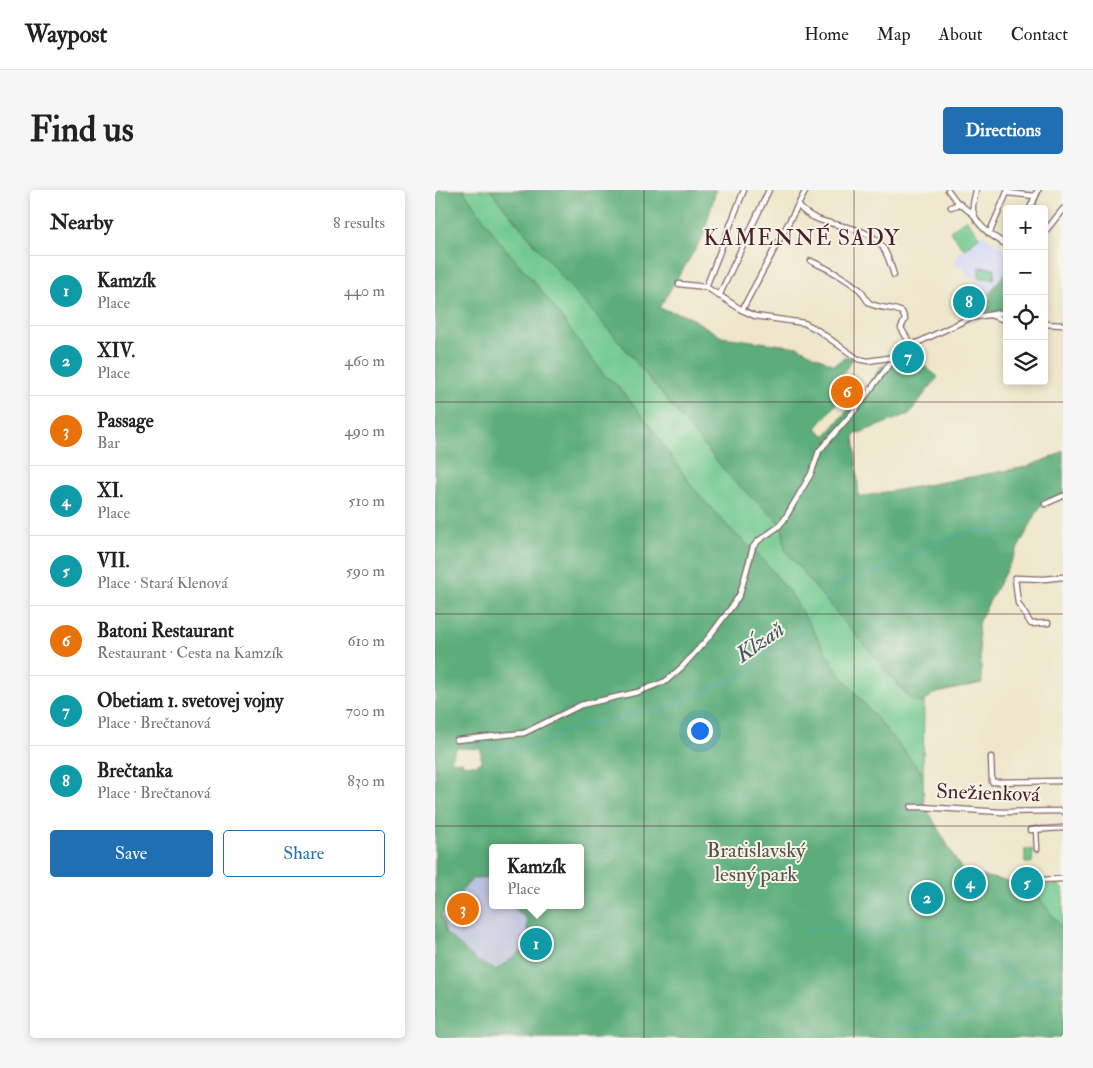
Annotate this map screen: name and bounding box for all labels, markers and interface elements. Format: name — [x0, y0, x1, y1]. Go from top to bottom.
text: Waypost — [25, 19, 107, 50]
text: Home — [804, 23, 849, 46]
text: Map — [877, 23, 911, 46]
text: About — [939, 23, 983, 46]
text: Contact — [1011, 23, 1068, 46]
button: Directions — [943, 107, 1063, 154]
text: Find us — [30, 108, 134, 152]
map controls — [1003, 205, 1048, 385]
button: + — [1003, 205, 1048, 250]
text: Nearby — [50, 209, 113, 236]
text: 8 results — [333, 213, 385, 233]
district label: KAMENNÉ SADY — [704, 223, 900, 252]
button: − — [1003, 250, 1048, 295]
text: Kamzík — [97, 269, 156, 293]
text: 1 — [63, 281, 69, 301]
text: 440 m — [344, 281, 385, 301]
pin: 8 — [953, 283, 985, 321]
text: Place — [97, 293, 130, 313]
button: locate — [1003, 295, 1048, 340]
pin: 7 — [892, 338, 924, 376]
text: XIV. — [97, 339, 135, 363]
button: layers — [1003, 340, 1048, 385]
text: 2 — [62, 351, 70, 371]
text: 460 m — [344, 351, 385, 371]
text: Place — [97, 363, 130, 383]
pin: 6 — [831, 373, 863, 411]
text: Passage — [97, 409, 154, 433]
text: 3 — [63, 421, 69, 441]
text: 490 m — [344, 421, 385, 441]
text: Bar — [97, 433, 120, 453]
text: XI. — [97, 479, 123, 503]
text: 4 — [62, 491, 70, 511]
text: 510 m — [348, 491, 385, 511]
text: Place — [97, 503, 130, 523]
text: VII. — [97, 549, 129, 573]
text: 5 — [62, 561, 70, 581]
text: 590 m — [346, 561, 385, 581]
text: Place · Stará Klenová — [97, 573, 228, 593]
water label: Kĺzaň — [729, 614, 790, 669]
text: Batoni Restaurant — [97, 619, 234, 643]
text: 6 — [62, 631, 70, 651]
text: 610 m — [347, 631, 385, 651]
text: Restaurant · Cesta na Kamzík — [97, 643, 283, 663]
text: Obetiam 1. svetovej vojny — [97, 689, 283, 713]
text: 7 — [62, 701, 70, 721]
text: 700 m — [346, 701, 385, 721]
text: Place · Brečtanová — [97, 713, 210, 733]
your location — [687, 718, 713, 744]
text: Brečtanka — [97, 759, 172, 783]
text: 8 — [62, 771, 70, 791]
text: 830 m — [347, 771, 385, 791]
street label: Snežienková — [936, 778, 1041, 808]
text: Place · Brečtanová — [97, 783, 210, 803]
button: Save — [50, 830, 213, 877]
button: Share — [223, 830, 385, 877]
park label: Bratislavský lesný park — [707, 837, 806, 888]
popup — [489, 844, 584, 909]
text: Kamzík — [507, 855, 566, 879]
pin: 4 — [954, 864, 986, 902]
pin: 5 — [1011, 864, 1043, 902]
text: Place — [507, 879, 540, 899]
pin: 2 — [911, 879, 943, 917]
pin: 3 — [447, 890, 479, 928]
pin: 1 — [520, 925, 552, 963]

